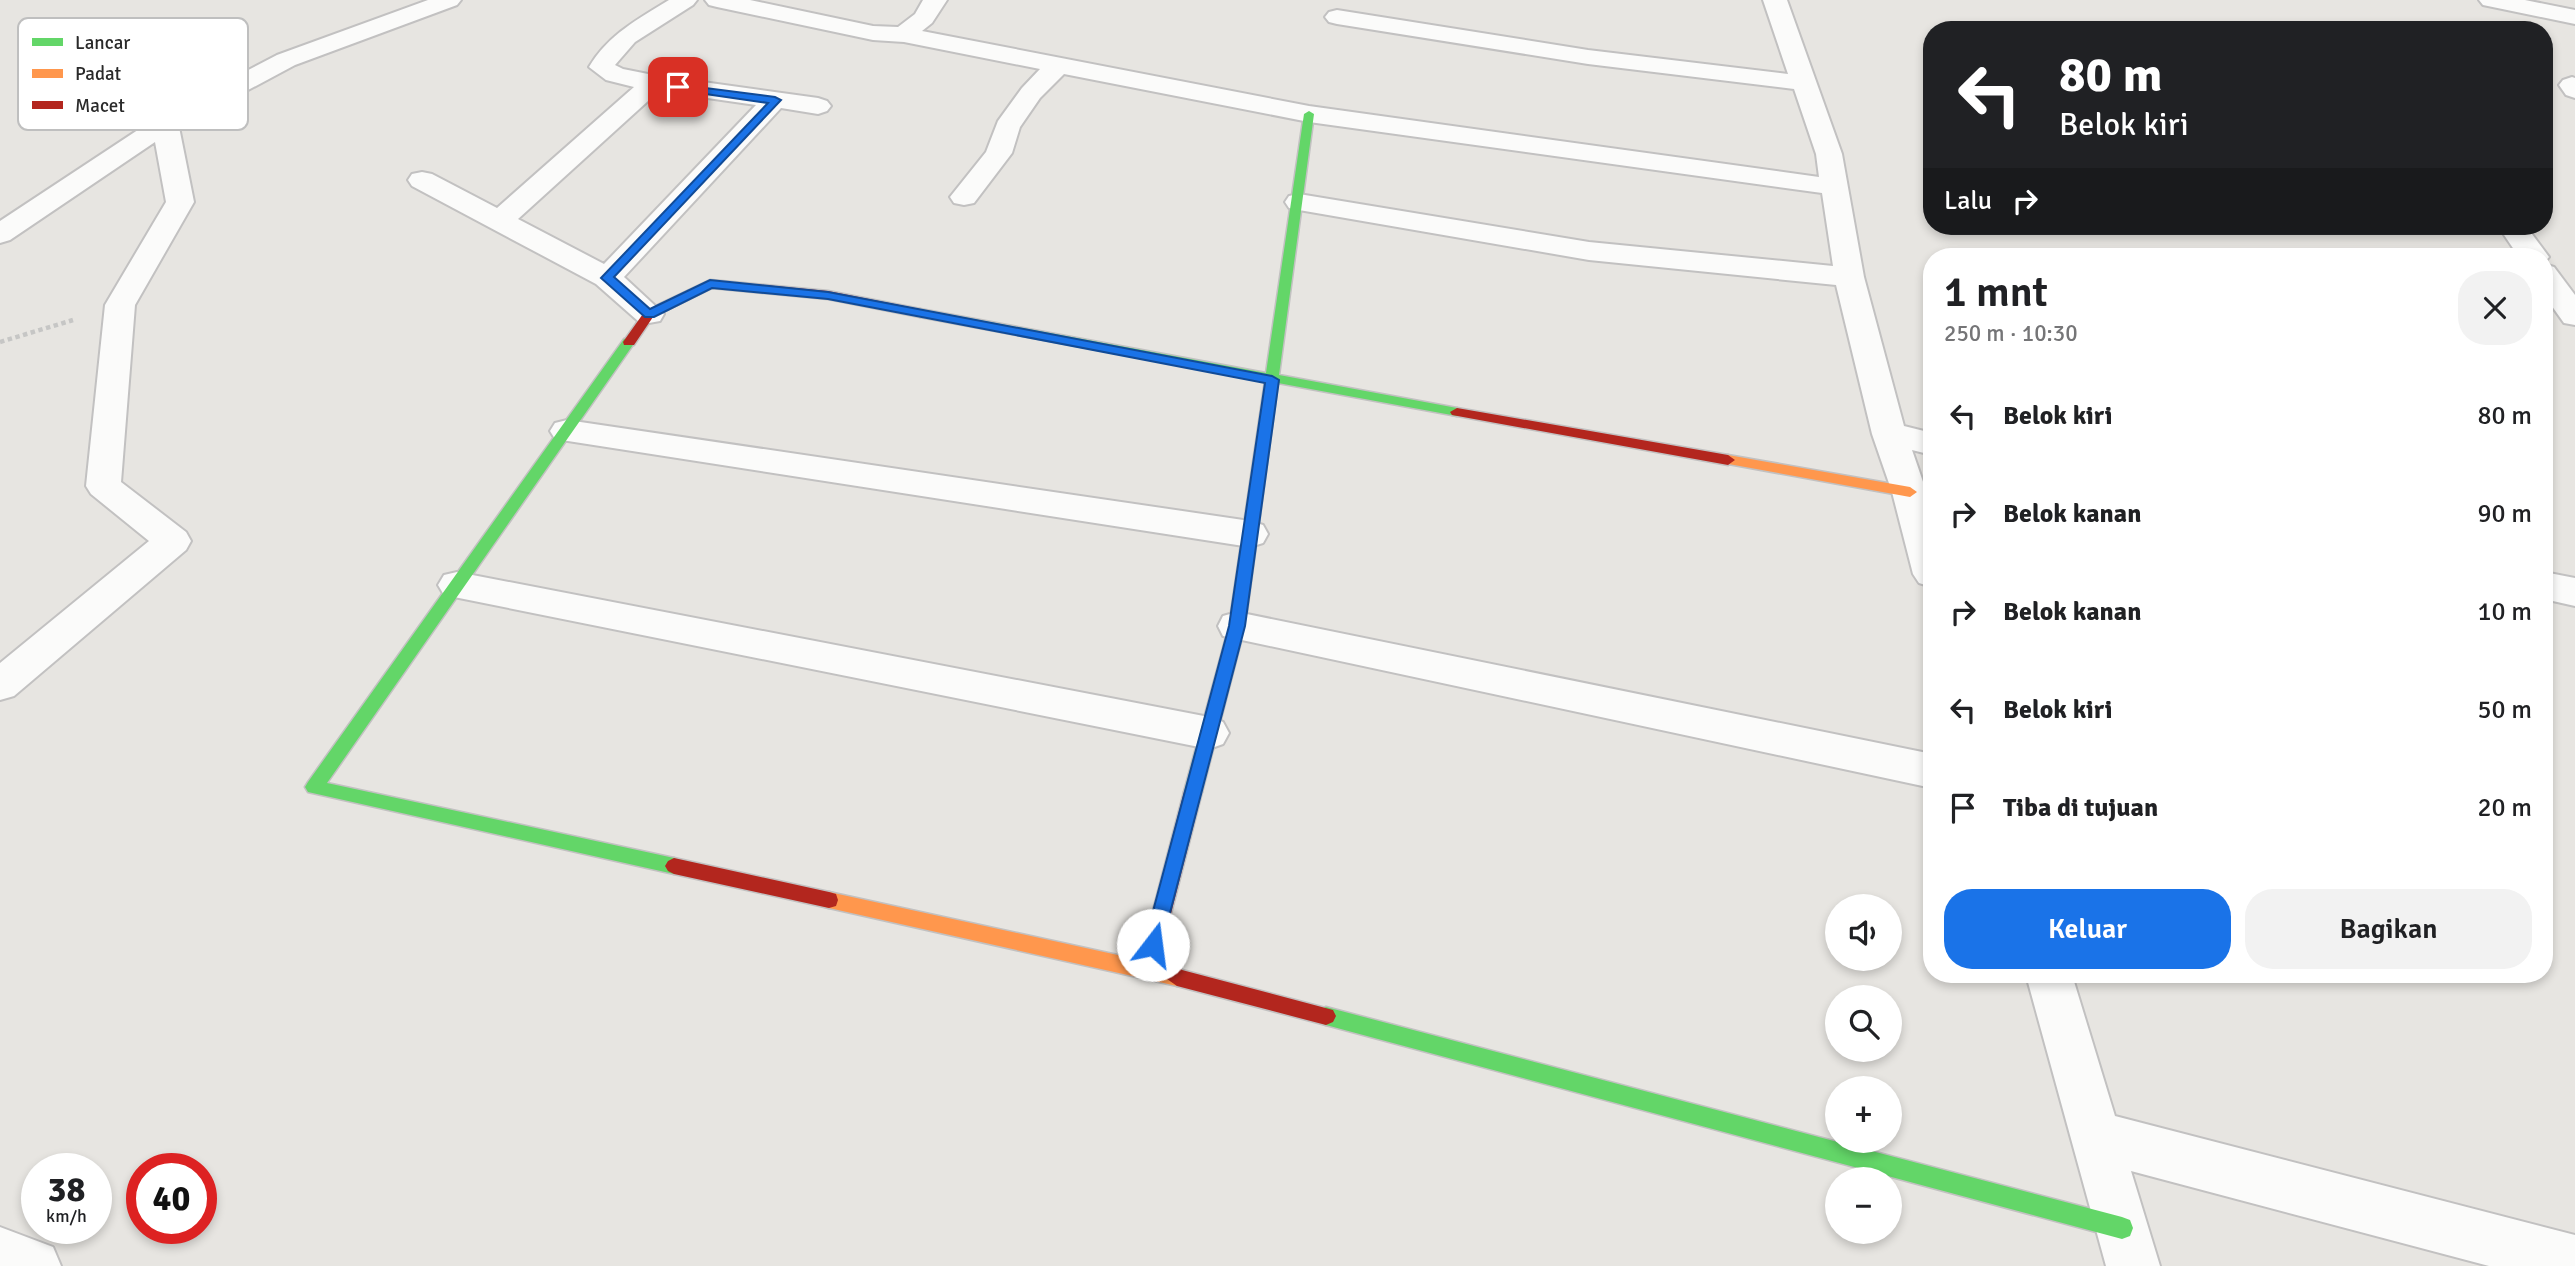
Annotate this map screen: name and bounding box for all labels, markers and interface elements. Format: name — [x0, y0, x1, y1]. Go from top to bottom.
legend — [18, 18, 248, 130]
text: Lancar — [75, 31, 130, 55]
text: 80 m — [2059, 45, 2162, 105]
icon: left — [1944, 49, 2035, 140]
pin — [648, 57, 708, 117]
text: Padat — [75, 62, 121, 86]
icon: arrive — [659, 68, 697, 106]
text: Macet — [75, 94, 125, 118]
text: Belok kiri — [2059, 105, 2189, 144]
icon: right — [2006, 182, 2044, 220]
text: Lalu — [1944, 185, 1992, 217]
text: 1 mnt — [1944, 267, 2048, 318]
button: close — [2458, 271, 2532, 345]
text: 250 m · 10:30 — [1944, 319, 2078, 348]
icon: left — [1944, 397, 1982, 435]
text: Belok kiri — [2003, 400, 2112, 432]
text: 80 m — [2477, 400, 2532, 432]
icon: right — [1944, 495, 1982, 533]
text: Belok kanan — [2003, 498, 2141, 530]
text: 90 m — [2477, 498, 2532, 530]
icon: right — [1944, 593, 1982, 631]
text: Belok kanan — [2003, 596, 2141, 628]
text: 10 m — [2477, 596, 2532, 628]
icon: left — [1944, 691, 1982, 729]
text: Belok kiri — [2003, 694, 2112, 726]
text: 50 m — [2477, 694, 2532, 726]
icon: arrive — [1944, 789, 1982, 827]
text: Tiba di tujuan — [2003, 792, 2158, 824]
text: 20 m — [2477, 792, 2532, 824]
button: Keluar — [1944, 889, 2231, 969]
button: Bagikan — [2245, 889, 2532, 969]
map controls — [1825, 894, 1902, 1244]
button: sound — [1825, 894, 1902, 971]
position arrow — [1116, 908, 1190, 982]
button: search — [1825, 985, 1902, 1062]
button: + — [1825, 1076, 1902, 1153]
speed limit sign: 40 — [126, 1153, 217, 1244]
button: − — [1825, 1167, 1902, 1244]
text: 38 — [48, 1168, 85, 1211]
text: km/h — [46, 1205, 87, 1227]

